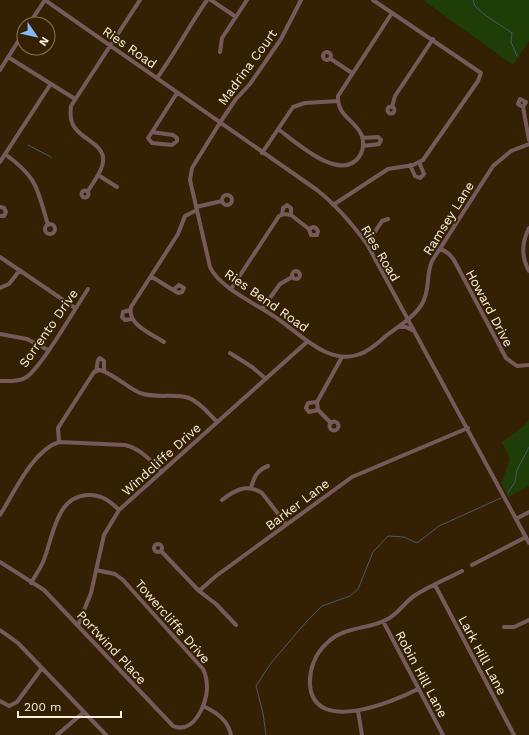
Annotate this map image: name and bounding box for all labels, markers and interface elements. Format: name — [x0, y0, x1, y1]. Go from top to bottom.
north arrow — [16, 16, 56, 56]
street label: Ries Road — [100, 23, 160, 71]
street label: Madrina Court — [215, 26, 280, 108]
text: N — [36, 34, 52, 48]
street label: Ramsey Lane — [420, 179, 477, 258]
street label: Ries Road — [358, 223, 403, 284]
street label: Ries Bend Road — [222, 266, 312, 335]
street label: Howard Drive — [463, 267, 516, 349]
street label: Sorrento Drive — [16, 286, 81, 370]
street label: Windcliffe Drive — [119, 420, 204, 499]
street label: Barker Lane — [262, 476, 332, 533]
street label: Towercliffe Drive — [132, 576, 213, 666]
street label: Portwind Place — [74, 607, 150, 687]
street label: Lark Hill Lane — [455, 613, 510, 697]
street label: Robin Hill Lane — [392, 628, 451, 720]
scale bar — [18, 693, 121, 719]
text: 200 m — [24, 700, 61, 714]

